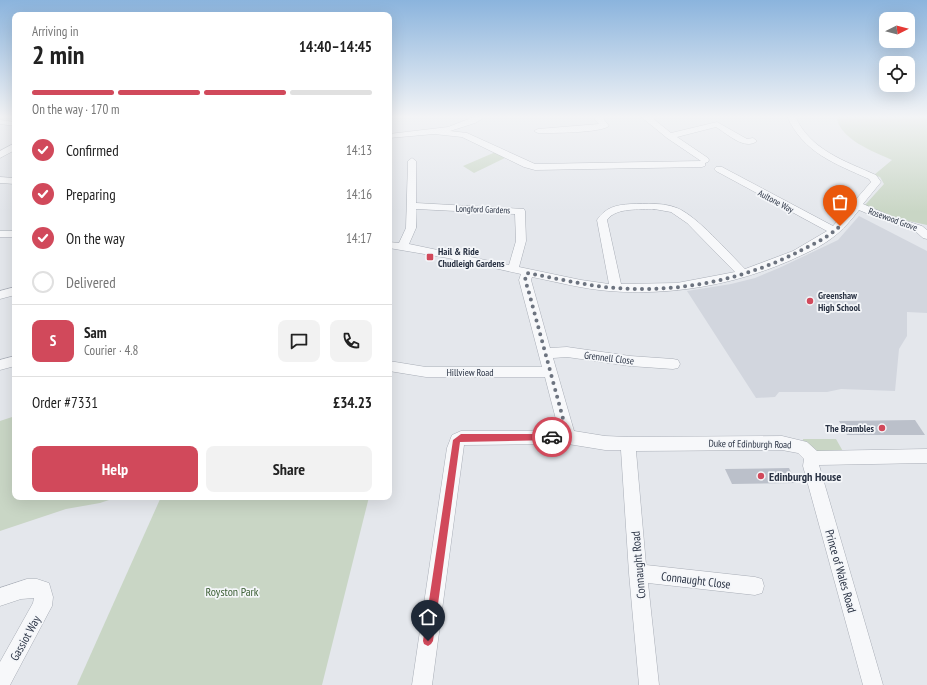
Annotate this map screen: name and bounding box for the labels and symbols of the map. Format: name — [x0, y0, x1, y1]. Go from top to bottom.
north arrow — [879, 12, 915, 48]
pin — [823, 185, 857, 226]
street label: Aultone Way — [756, 187, 796, 215]
street label: Longford Gardens — [456, 203, 510, 215]
street label: Rosewood Grove — [867, 205, 919, 233]
place label: Hail & Ride Chudleigh Gardens — [438, 245, 505, 270]
marker: Hail & Ride Chudleigh Gardens — [425, 252, 435, 262]
place label: Greenshaw High School — [818, 289, 861, 314]
marker: Greenshaw High School — [805, 296, 815, 306]
street label: Grennell Close — [583, 348, 635, 368]
street label: Hillview Road — [446, 366, 494, 379]
courier — [532, 417, 572, 457]
place label: The Brambles — [825, 422, 874, 435]
marker: The Brambles — [877, 423, 887, 433]
street label: Duke of Edinburgh Road — [708, 437, 792, 451]
place label: Edinburgh House — [769, 469, 841, 484]
marker: Edinburgh House — [756, 471, 766, 481]
street label: Prince of Wales Road — [822, 528, 860, 614]
street label: Connaught Road — [628, 531, 648, 599]
street label: Connaught Close — [661, 568, 732, 592]
park label: Royston Park — [206, 584, 259, 599]
pin — [411, 600, 445, 641]
street label: Gassiot Way — [7, 612, 44, 663]

